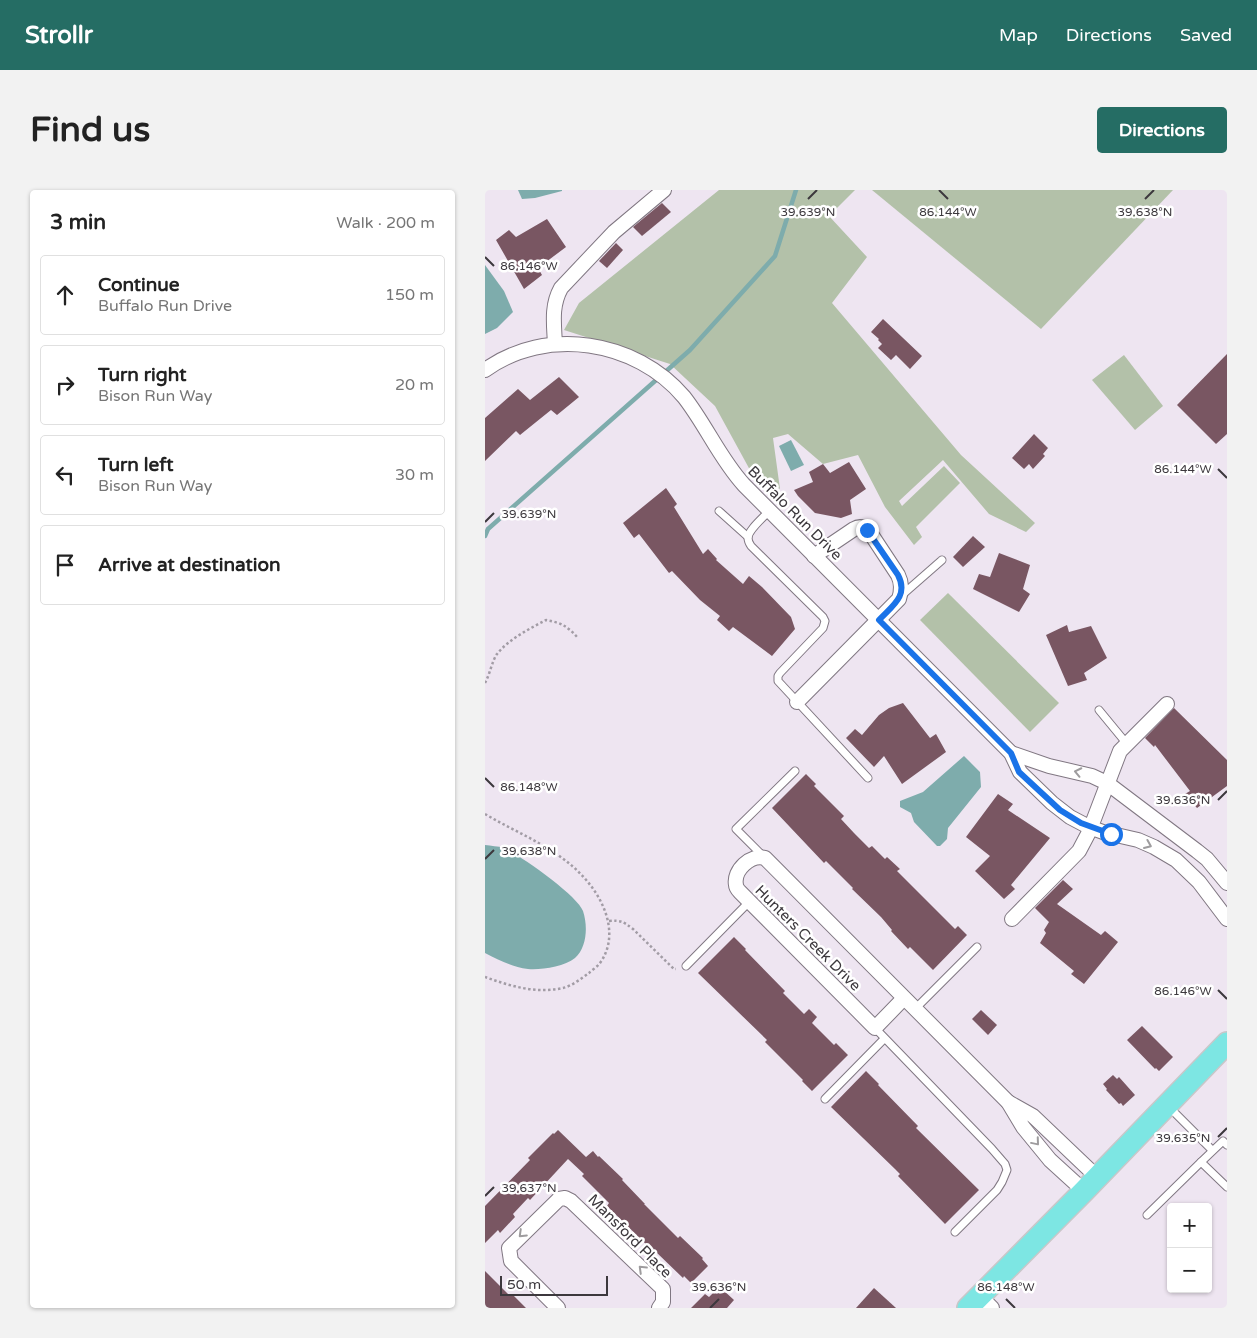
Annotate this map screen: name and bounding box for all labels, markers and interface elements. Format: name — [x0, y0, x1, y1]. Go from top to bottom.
text: Strollr — [25, 21, 93, 50]
text: Map — [999, 24, 1038, 46]
text: Directions — [1066, 24, 1152, 46]
text: Saved — [1180, 24, 1232, 46]
button: Directions — [1097, 107, 1227, 153]
text: Find us — [30, 109, 150, 151]
text: 39.639°N — [781, 205, 835, 219]
text: 86.144°W — [919, 205, 977, 219]
text: 39.638°N — [1118, 205, 1172, 219]
text: 3 min — [50, 210, 106, 235]
text: Walk · 200 m — [336, 213, 435, 233]
text: 86.146°W — [500, 259, 558, 273]
text: Continue — [98, 274, 180, 296]
icon: ahead — [51, 281, 79, 309]
text: 150 m — [385, 285, 434, 305]
text: Buffalo Run Drive — [98, 296, 232, 316]
text: Turn right — [98, 364, 186, 386]
icon: right — [51, 371, 79, 399]
text: 20 m — [395, 375, 434, 395]
text: Bison Run Way — [98, 386, 212, 406]
text: Turn left — [98, 454, 174, 476]
icon: left — [51, 461, 79, 489]
street label: Buffalo Run Drive — [744, 462, 846, 564]
text: 86.144°W — [1154, 462, 1212, 476]
text: 30 m — [395, 465, 434, 485]
text: Bison Run Way — [98, 476, 212, 496]
text: 39.639°N — [502, 507, 556, 521]
route end — [856, 519, 879, 542]
icon: arrive — [51, 551, 79, 579]
text: Arrive at destination — [98, 554, 281, 576]
one-way arrow — [1073, 767, 1082, 778]
text: 86.148°W — [500, 780, 558, 794]
text: 39.636°N — [1156, 793, 1210, 807]
route start — [1100, 823, 1123, 846]
one-way arrow — [1143, 838, 1152, 849]
text: 39.638°N — [502, 844, 556, 858]
street label: Hunters Creek Drive — [751, 881, 865, 995]
text: 86.146°W — [1154, 984, 1212, 998]
text: 39.635°N — [1156, 1131, 1210, 1145]
one-way arrow — [1030, 1136, 1038, 1145]
text: 39.637°N — [501, 1181, 557, 1195]
street label: Mansford Place — [584, 1190, 676, 1282]
map controls — [1167, 1203, 1212, 1293]
button: + — [1167, 1203, 1212, 1248]
one-way arrow — [519, 1228, 528, 1237]
button: − — [1167, 1248, 1212, 1293]
one-way arrow — [638, 1266, 647, 1275]
scale bar — [500, 1273, 607, 1296]
text: 50 m — [507, 1276, 541, 1293]
text: 39.636°N — [692, 1280, 746, 1294]
text: 86.148°W — [977, 1280, 1035, 1294]

